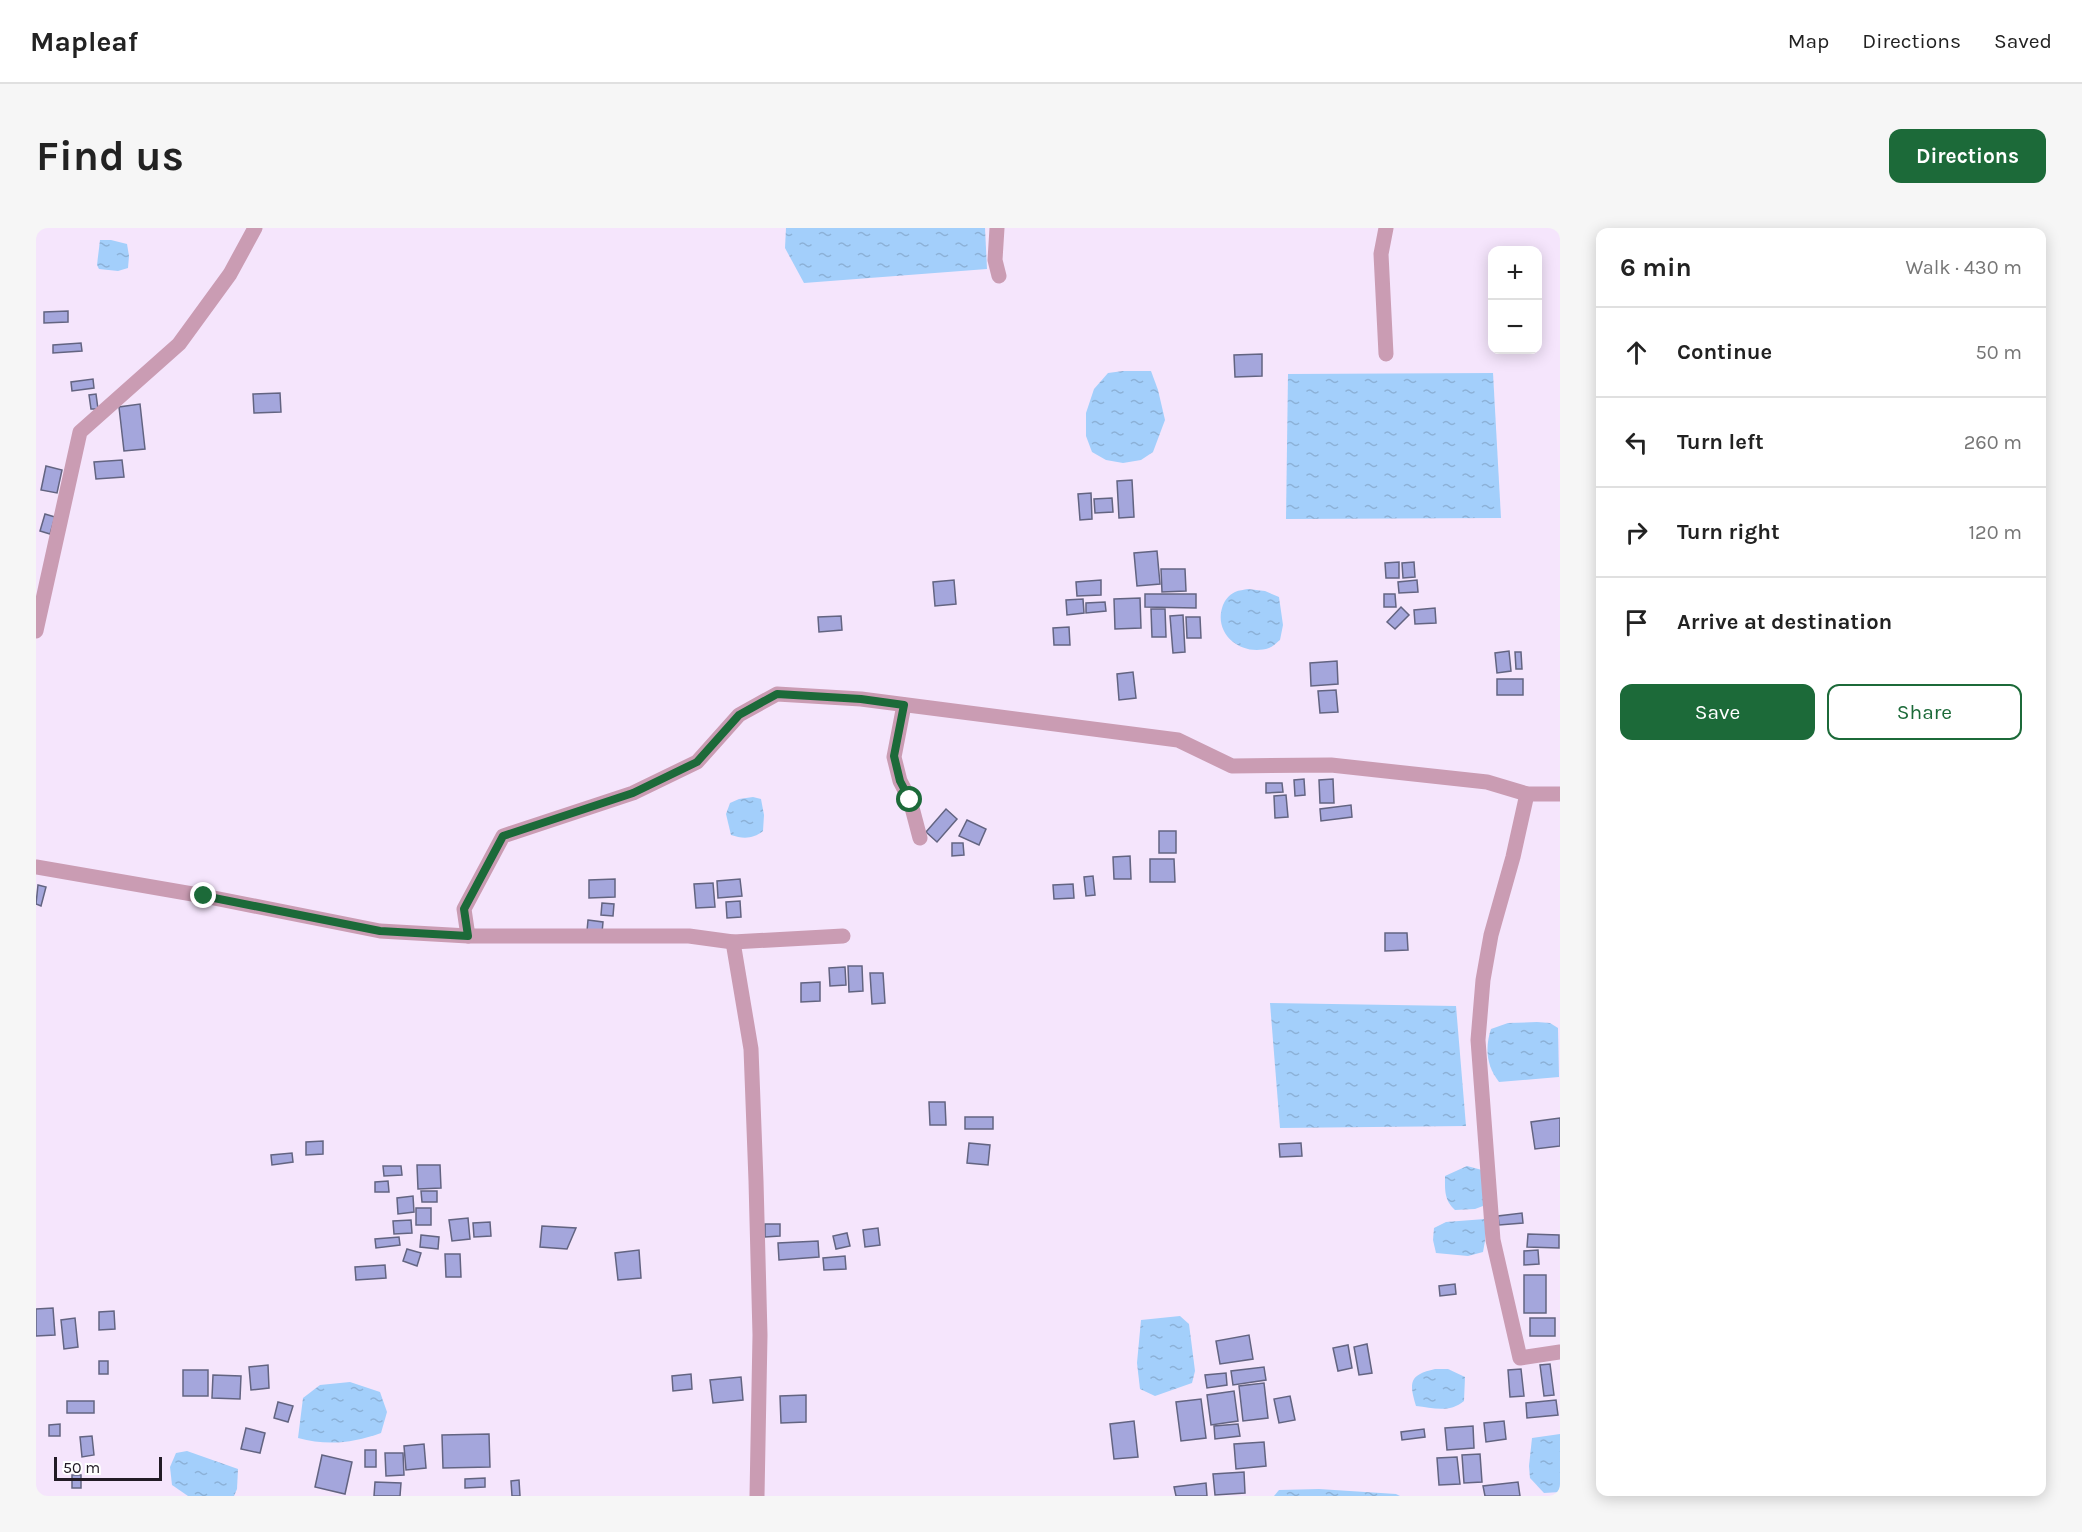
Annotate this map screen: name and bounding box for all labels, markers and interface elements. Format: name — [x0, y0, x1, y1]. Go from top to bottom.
text: Mapleaf — [30, 25, 138, 58]
text: Map — [1788, 29, 1829, 53]
text: Directions — [1862, 29, 1961, 53]
text: Saved — [1994, 29, 2052, 53]
button: Directions — [1889, 129, 2046, 183]
text: Find us — [36, 131, 184, 181]
map controls — [1488, 246, 1542, 354]
button: + — [1488, 246, 1542, 300]
text: 6 min — [1620, 252, 1692, 283]
text: Walk · 430 m — [1906, 256, 2022, 279]
button: − — [1488, 300, 1542, 354]
icon: ahead — [1620, 336, 1653, 369]
text: Continue — [1677, 339, 1772, 365]
text: 50 m — [1975, 341, 2022, 364]
icon: left — [1620, 426, 1653, 459]
text: Turn left — [1677, 429, 1764, 455]
text: 260 m — [1964, 431, 2022, 454]
icon: right — [1620, 516, 1653, 549]
text: Turn right — [1677, 519, 1780, 545]
text: 120 m — [1968, 521, 2022, 544]
icon: arrive — [1620, 606, 1653, 639]
text: Arrive at destination — [1677, 609, 1892, 635]
button: Save — [1620, 684, 1815, 740]
button: Share — [1827, 684, 2022, 740]
route start — [896, 786, 922, 812]
route end — [190, 882, 216, 908]
scale bar — [54, 1454, 162, 1482]
text: 50 m — [63, 1458, 100, 1477]

